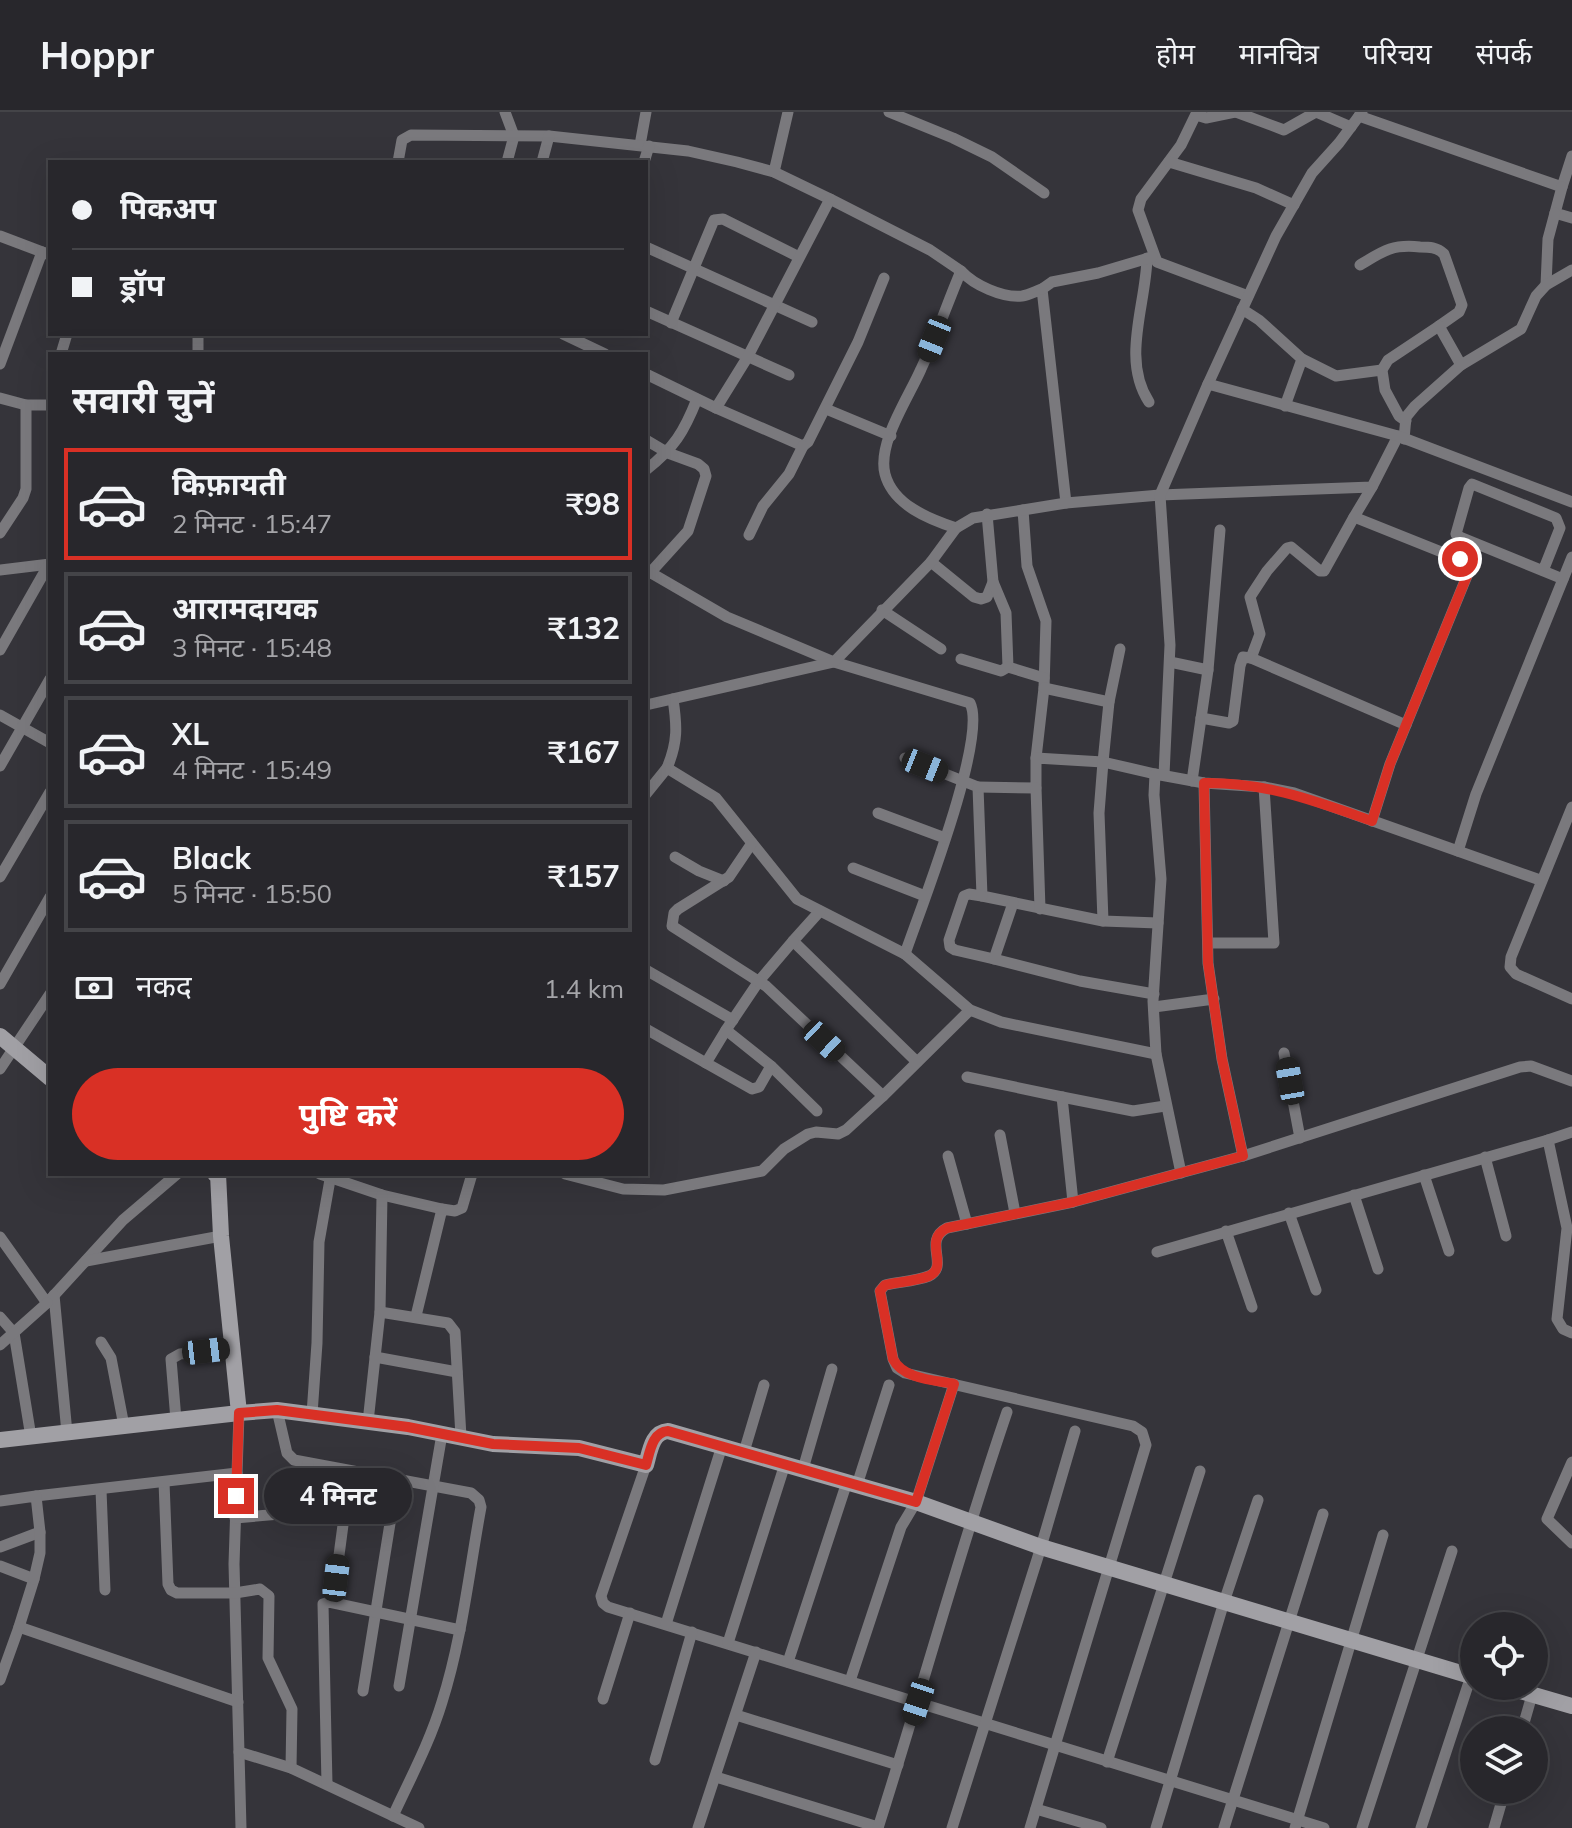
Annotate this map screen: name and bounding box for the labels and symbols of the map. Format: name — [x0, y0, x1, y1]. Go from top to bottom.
car — [914, 312, 954, 366]
route start — [1442, 541, 1478, 577]
car — [898, 746, 952, 786]
car — [798, 1016, 850, 1066]
car — [1274, 1055, 1306, 1107]
car — [181, 1336, 231, 1366]
callout: 4 मिनट — [264, 1468, 412, 1524]
route end — [218, 1478, 254, 1514]
car — [321, 1553, 351, 1603]
car — [899, 1675, 937, 1729]

